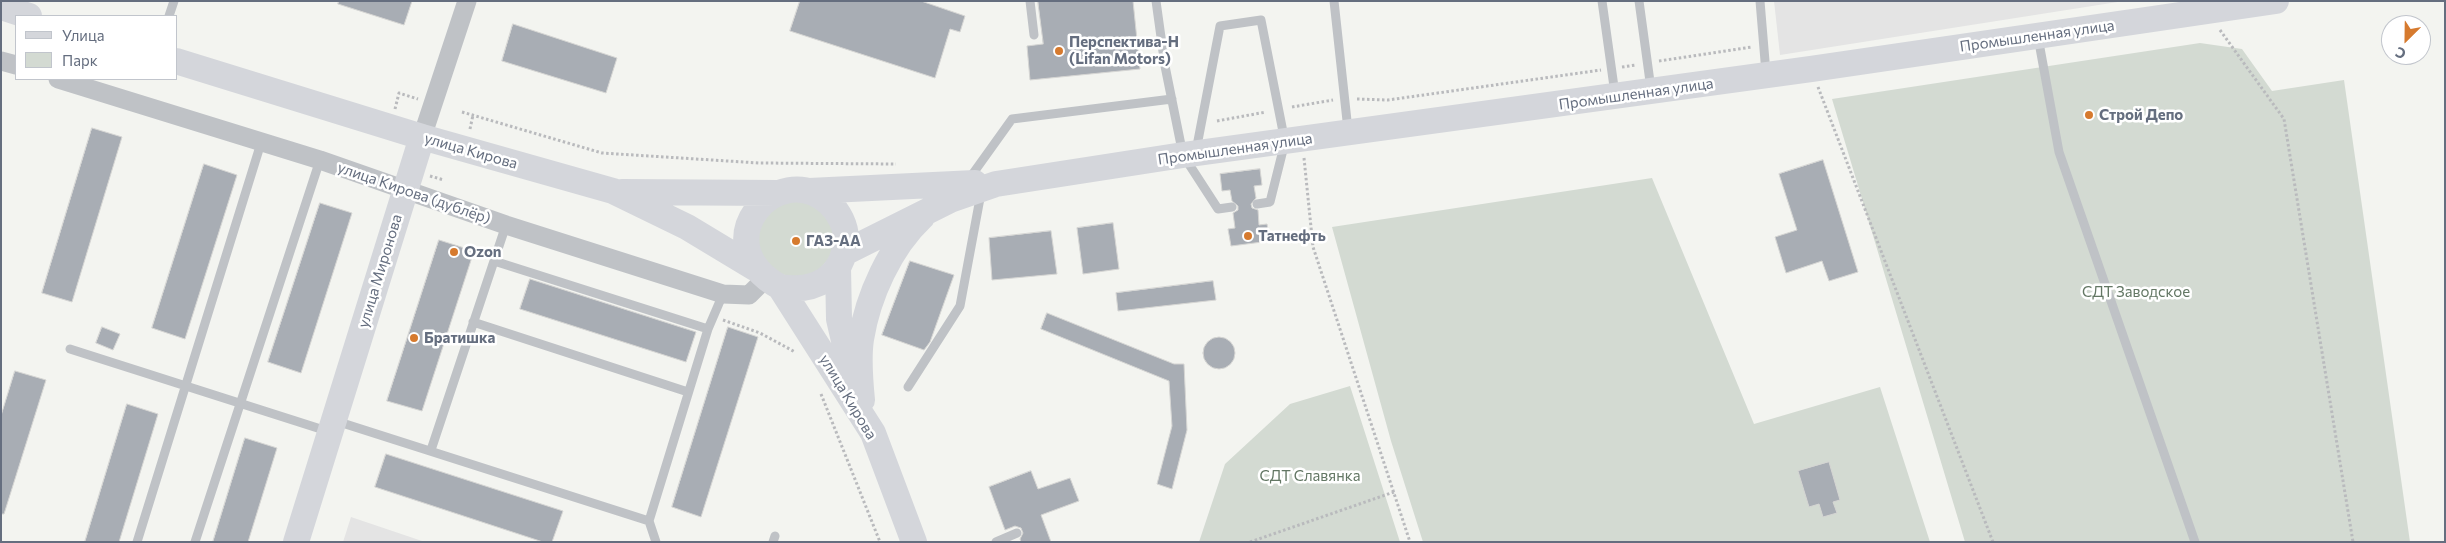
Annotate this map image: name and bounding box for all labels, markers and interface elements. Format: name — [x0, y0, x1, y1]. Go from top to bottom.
legend — [15, 15, 178, 80]
north arrow — [2381, 15, 2431, 65]
street label: Промышленная улица — [1958, 16, 2116, 56]
text: Улица — [62, 26, 104, 44]
place label: Перспектива-Н (Lifan Motors) — [1069, 33, 1179, 68]
text: С — [2393, 44, 2408, 63]
marker: Перспектива-Н (Lifan Motors) — [1053, 45, 1065, 57]
text: Парк — [62, 51, 98, 69]
street label: Промышленная улица — [1557, 74, 1715, 114]
place label: Строй Депо — [2099, 106, 2183, 124]
marker: Строй Депо — [2083, 109, 2095, 121]
street label: улица Кирова — [422, 129, 520, 173]
street label: Промышленная улица — [1156, 129, 1314, 169]
street label: улица Кирова (дублёр) — [335, 158, 493, 228]
street label: улица Миронова — [354, 212, 406, 330]
place label: Татнефть — [1258, 227, 1326, 245]
marker: Татнефть — [1242, 230, 1254, 242]
place label: ГАЗ-АА — [806, 232, 861, 250]
marker: ГАЗ-АА — [790, 235, 802, 247]
place label: Ozon — [464, 243, 502, 261]
marker: Ozon — [448, 246, 460, 258]
park label: СДТ Заводское — [2082, 283, 2190, 301]
place label: Братишка — [424, 329, 495, 347]
marker: Братишка — [408, 332, 420, 344]
street label: улица Кирова — [816, 351, 880, 443]
park label: СДТ Славянка — [1259, 467, 1361, 485]

